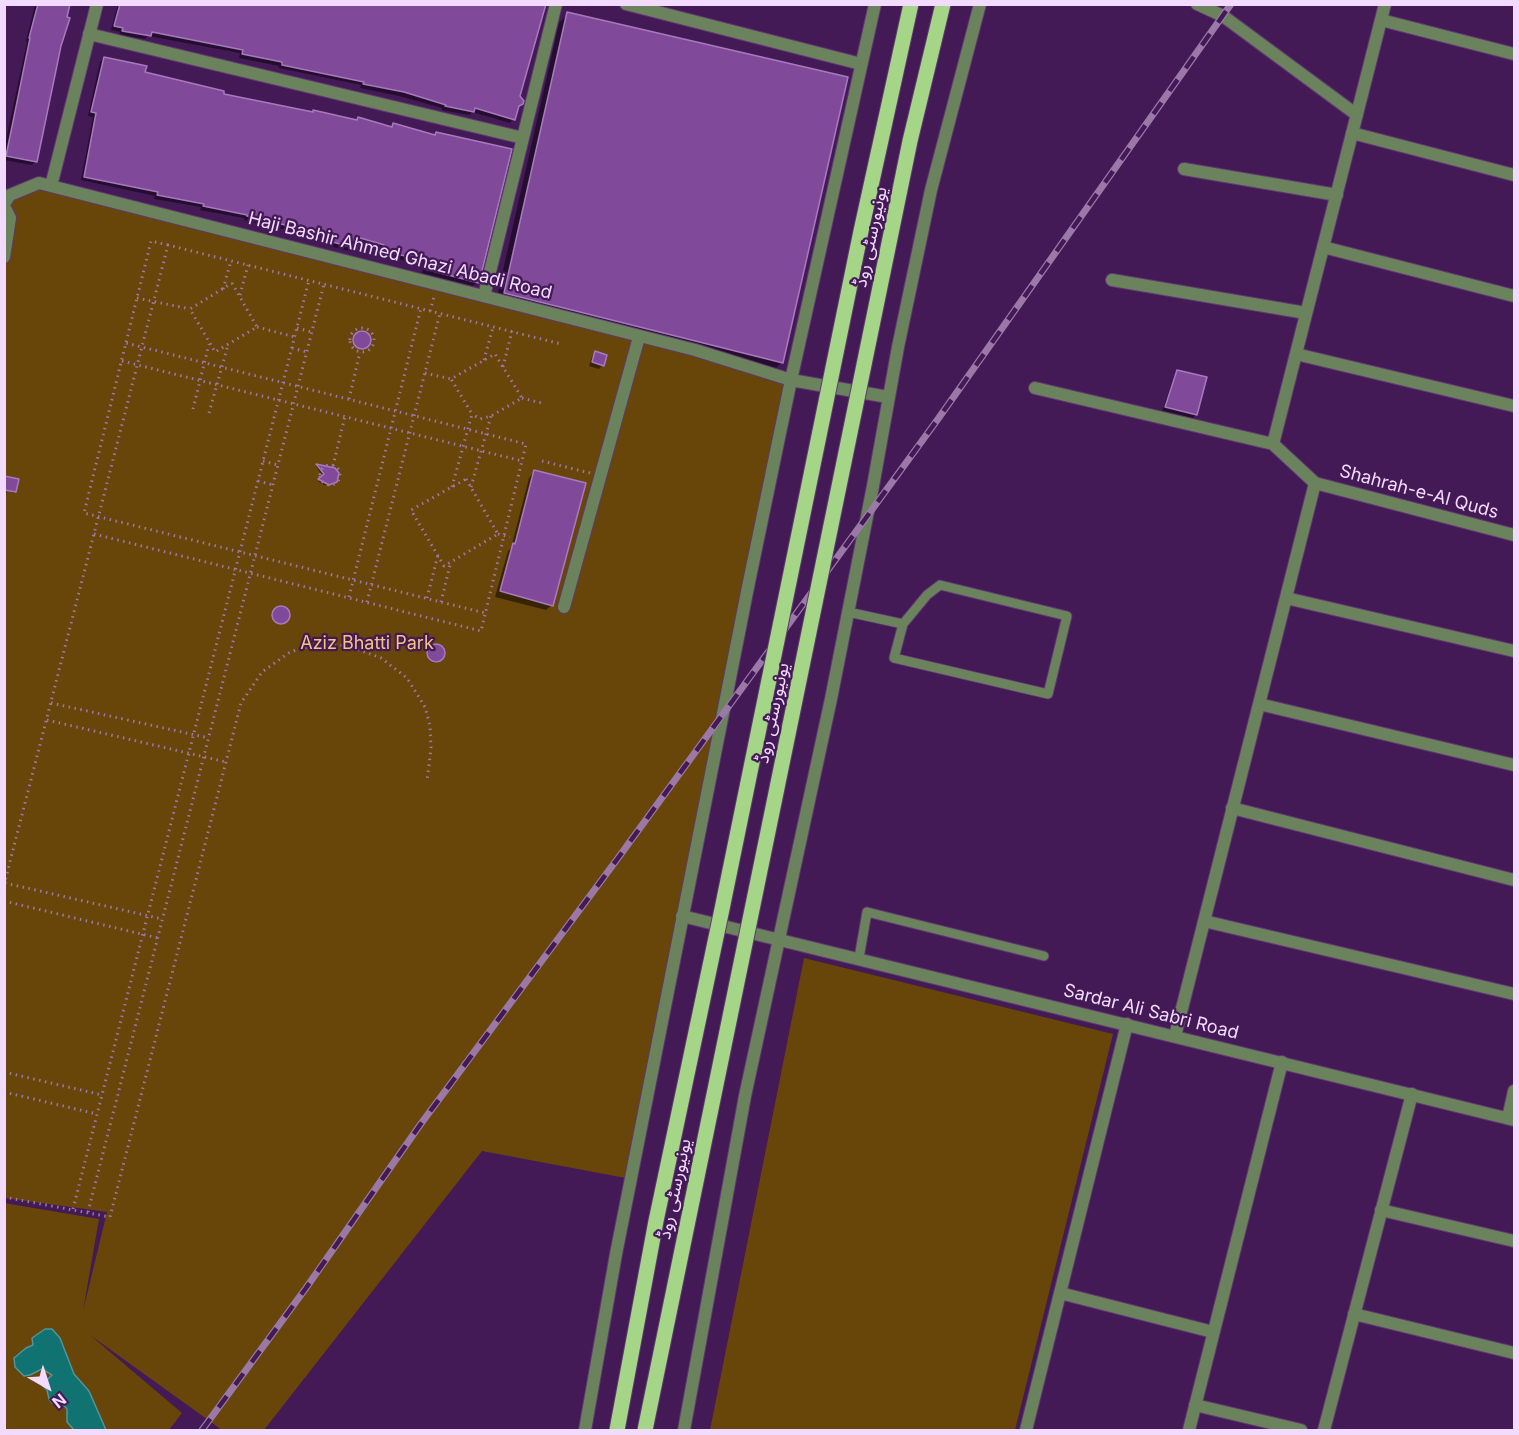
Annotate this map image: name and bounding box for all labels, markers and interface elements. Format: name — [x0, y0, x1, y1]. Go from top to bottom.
street label: یونیورسٹی روڈ — [850, 185, 892, 289]
street label: Haji Bashir Ahmed Ghazi Abadi Road — [246, 208, 554, 304]
street label: Shahrah-e-Al Quds — [1337, 460, 1501, 524]
park label: Aziz Bhatti Park — [300, 633, 434, 655]
street label: یونیورسٹی روڈ — [752, 661, 794, 765]
street label: Sardar Ali Sabri Road — [1061, 980, 1241, 1044]
street label: یونیورسٹی روڈ — [654, 1137, 696, 1241]
north arrow — [18, 1357, 78, 1417]
text: N — [48, 1389, 70, 1413]

